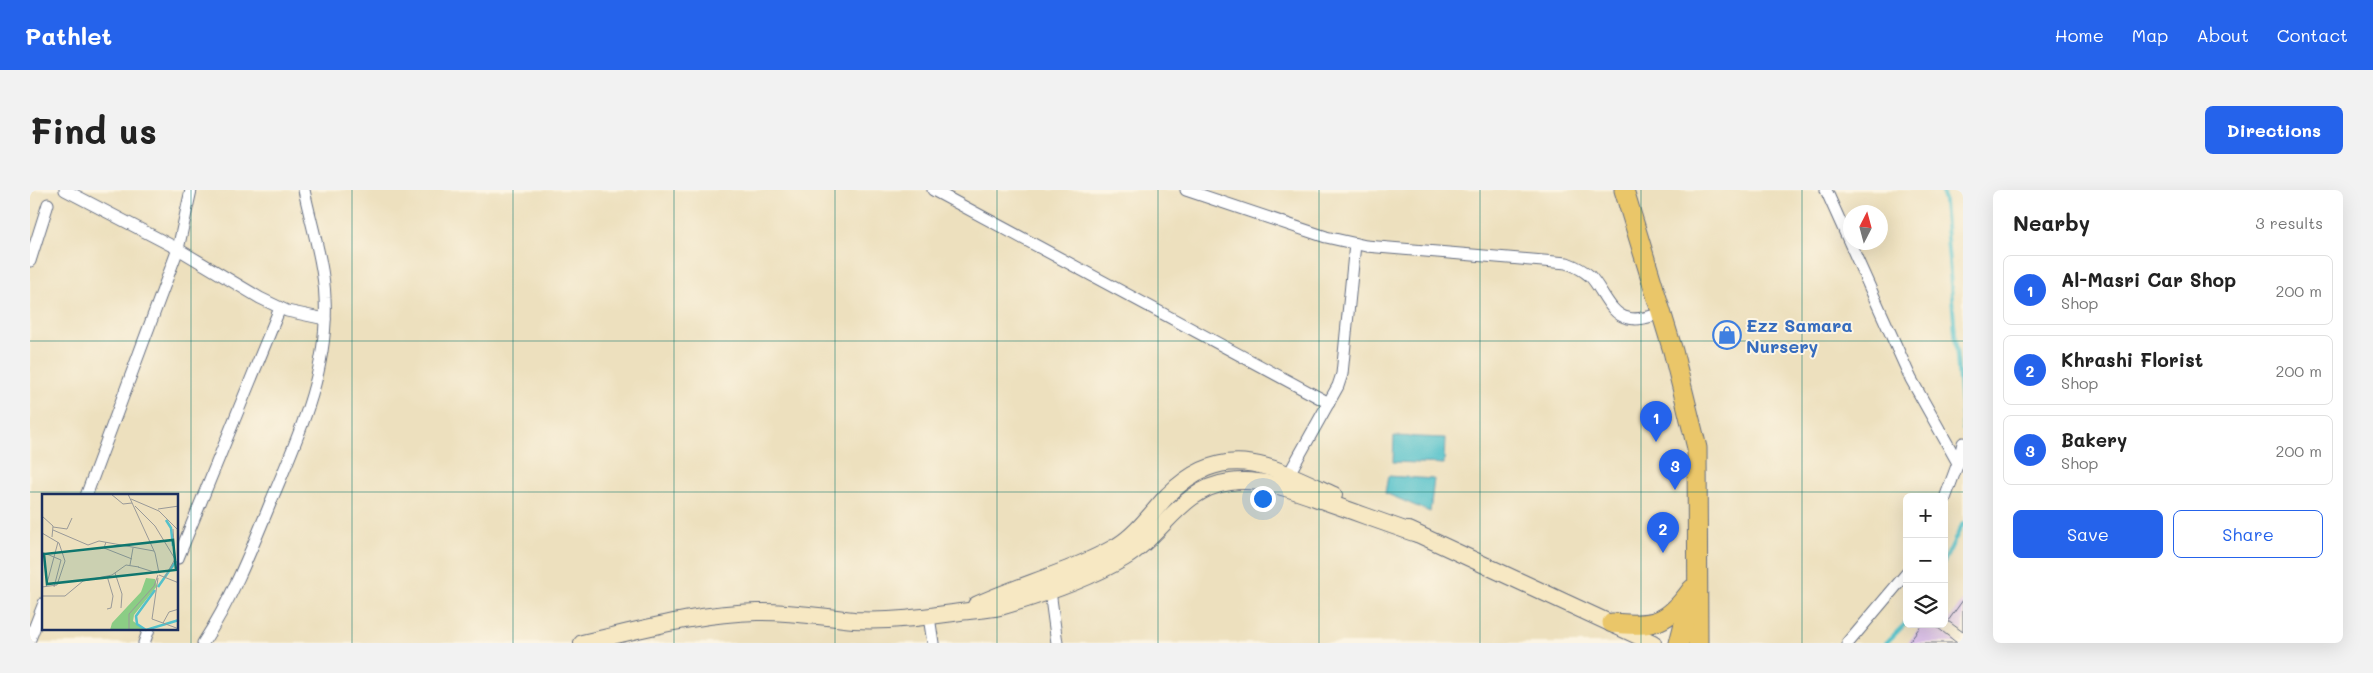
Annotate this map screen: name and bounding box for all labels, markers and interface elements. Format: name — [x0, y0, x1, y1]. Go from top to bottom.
text: Pathlet — [25, 20, 112, 51]
text: Home — [2055, 23, 2104, 47]
text: Map — [2132, 23, 2168, 47]
text: About — [2196, 23, 2249, 47]
text: Contact — [2277, 23, 2348, 47]
button: Directions — [2205, 106, 2343, 154]
text: Find us — [30, 107, 157, 153]
north arrow — [1843, 205, 1888, 250]
text: Nearby — [2013, 209, 2090, 236]
text: 3 results — [2255, 212, 2323, 233]
text: Al-Masri Car Shop — [2061, 267, 2236, 292]
text: 1 — [2026, 280, 2034, 301]
text: 200 m — [2275, 280, 2322, 301]
text: Shop — [2061, 292, 2098, 313]
place label: Ezz Samara Nursery — [1746, 313, 1852, 358]
shop icon: Ezz Samara Nursery — [1712, 320, 1742, 350]
text: Khrashi Florist — [2061, 347, 2203, 372]
text: 2 — [2026, 360, 2034, 381]
text: 200 m — [2275, 360, 2322, 381]
text: Shop — [2061, 372, 2098, 393]
pin: 1 — [1640, 401, 1672, 442]
text: Bakery — [2061, 427, 2127, 452]
text: 3 — [2025, 440, 2035, 461]
text: 200 m — [2275, 440, 2322, 461]
pin: 3 — [1659, 449, 1691, 490]
text: Shop — [2061, 452, 2098, 473]
your location — [1250, 486, 1276, 512]
map controls — [1903, 493, 1948, 628]
button: + — [1903, 493, 1948, 538]
inset map — [42, 494, 179, 630]
button: Save — [2013, 510, 2163, 558]
button: Share — [2173, 510, 2323, 558]
pin: 2 — [1647, 512, 1679, 553]
button: − — [1903, 538, 1948, 583]
button: layers — [1903, 583, 1948, 628]

